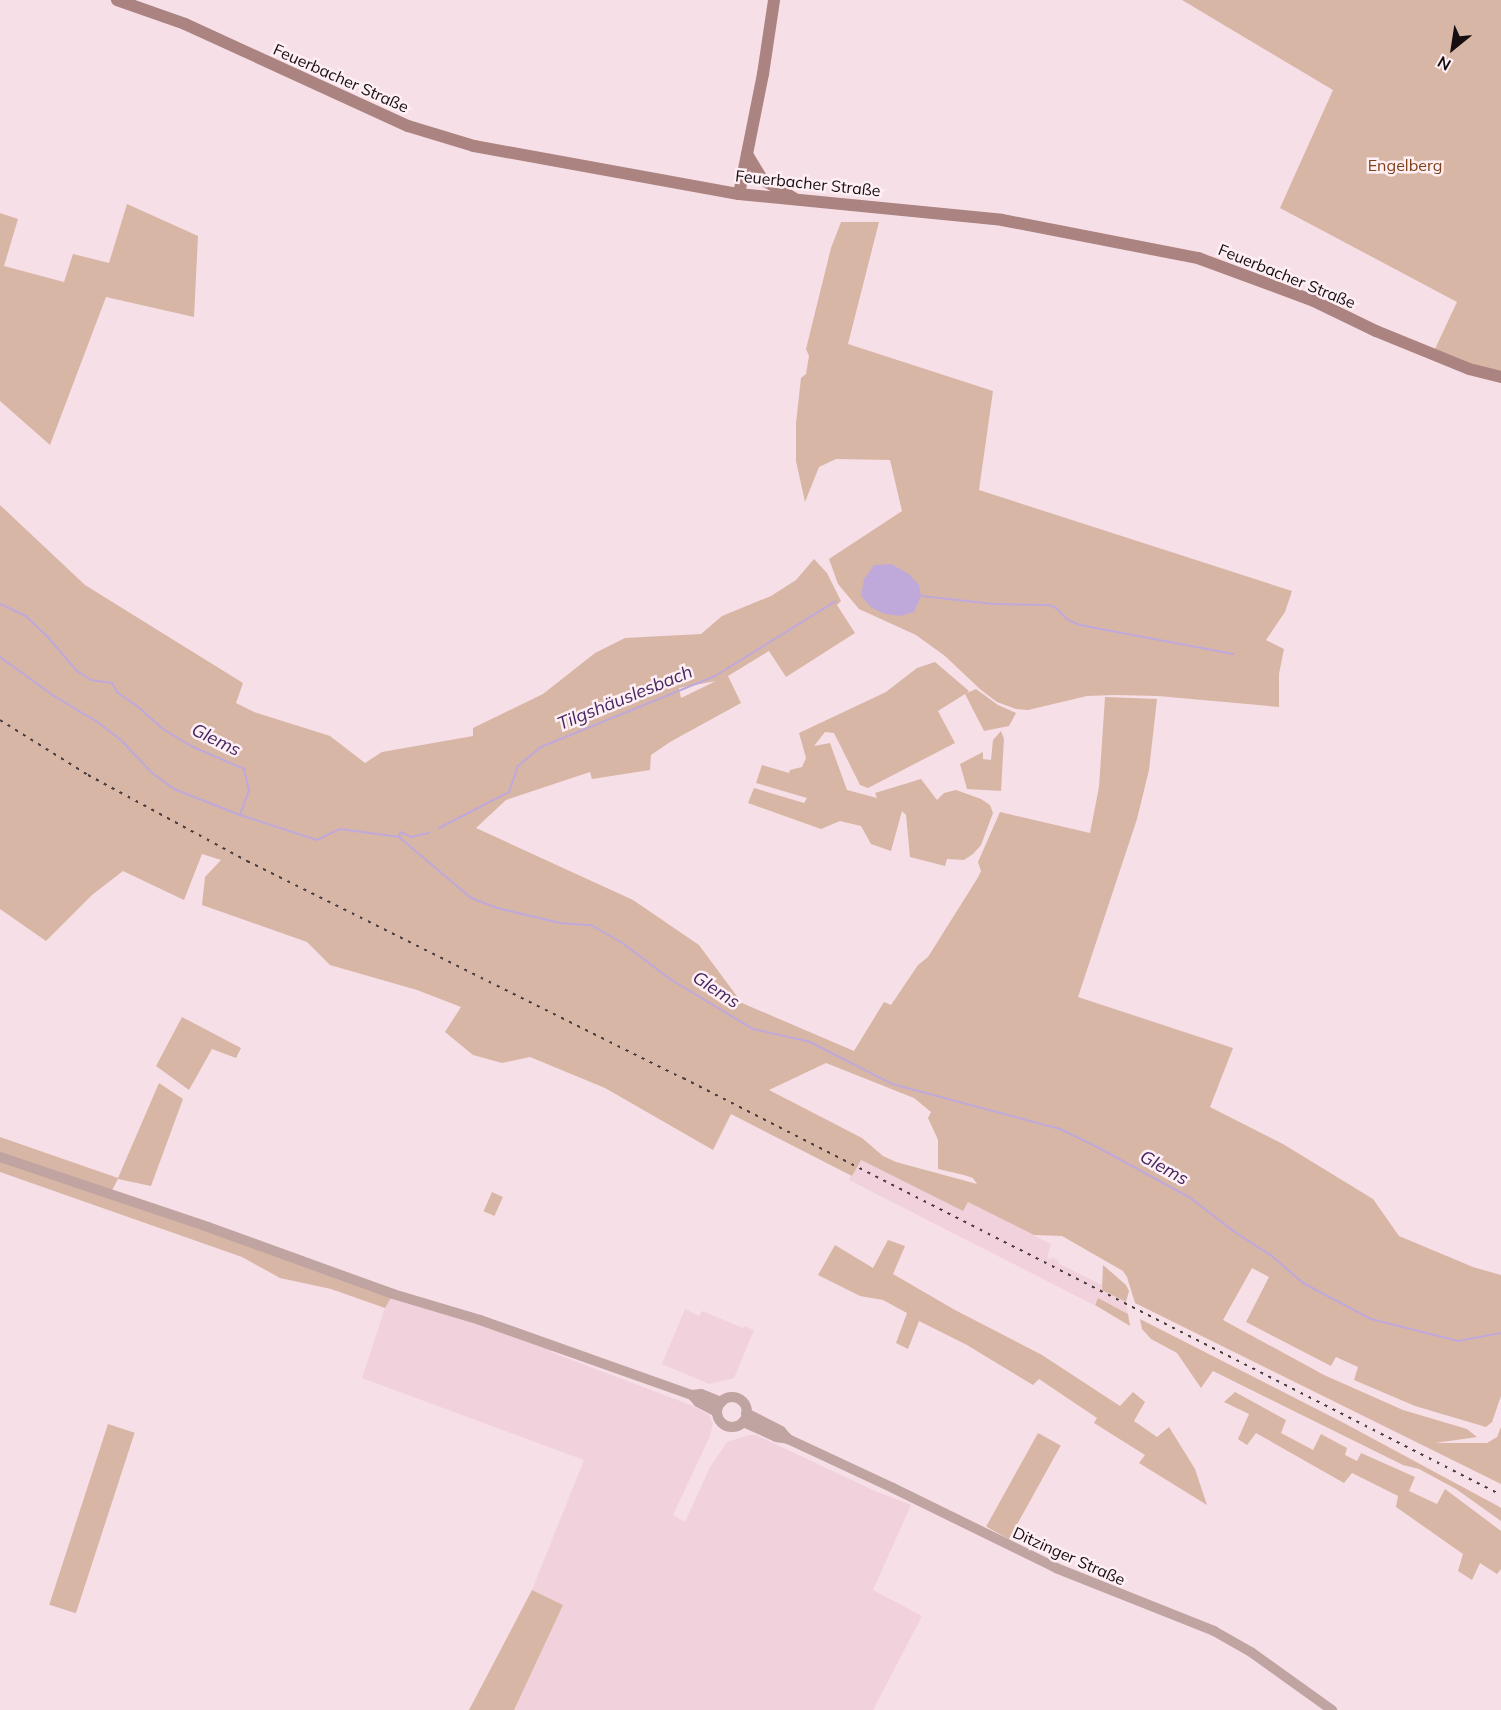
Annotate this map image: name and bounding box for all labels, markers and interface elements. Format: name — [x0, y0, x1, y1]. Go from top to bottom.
north arrow — [1423, 18, 1483, 78]
street label: Feuerbacher Straße — [270, 40, 412, 116]
text: N — [1434, 52, 1454, 75]
park label: Engelberg — [1368, 155, 1442, 175]
street label: Feuerbacher Straße — [734, 166, 882, 200]
street label: Feuerbacher Straße — [1216, 240, 1358, 312]
water label: Tilgshäuslesbach — [554, 661, 696, 735]
water label: Glems — [188, 719, 244, 761]
water label: Glems — [688, 967, 744, 1013]
water label: Glems — [1136, 1146, 1192, 1190]
street label: Ditzinger Straße — [1010, 1523, 1128, 1589]

